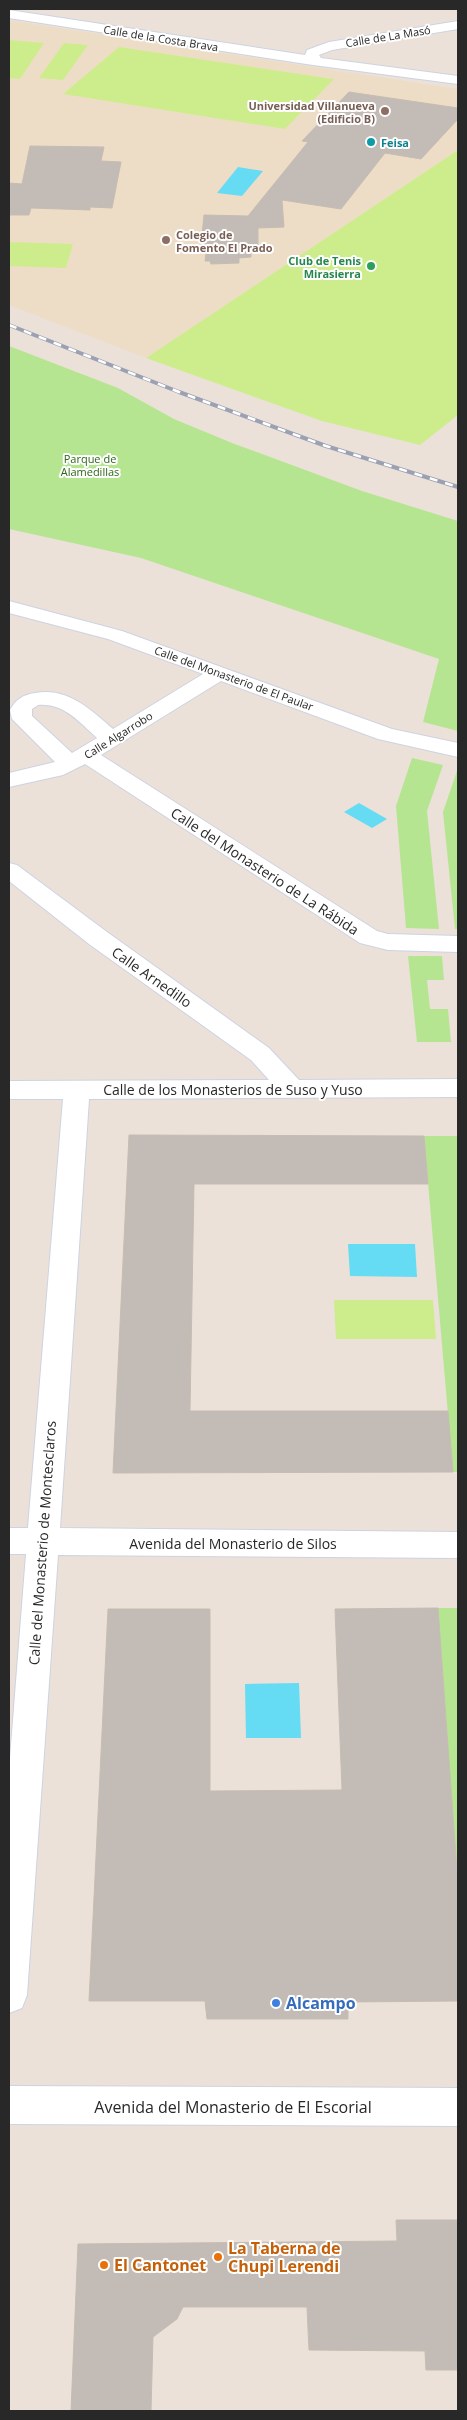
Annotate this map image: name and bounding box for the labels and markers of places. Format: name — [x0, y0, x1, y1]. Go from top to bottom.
place label: Universidad Villanueva (Edificio B) — [248, 98, 375, 126]
marker: Universidad Villanueva (Edificio B) — [379, 105, 391, 117]
place label: Feisa — [381, 135, 409, 150]
marker: Feisa — [365, 136, 377, 148]
place label: Colegio de Fomento El Prado — [176, 227, 273, 255]
marker: Colegio de Fomento El Prado — [160, 234, 172, 246]
place label: Club de Tenis Mirasierra — [288, 253, 362, 281]
marker: Club de Tenis Mirasierra — [365, 260, 377, 272]
place label: Alcampo — [286, 1992, 356, 2014]
marker: Alcampo — [270, 1997, 282, 2009]
place label: La Taberna de Chupi Lerendi — [228, 2237, 341, 2277]
marker: La Taberna de Chupi Lerendi — [212, 2251, 224, 2263]
place label: El Cantonet — [114, 2254, 206, 2276]
marker: El Cantonet — [98, 2259, 110, 2271]

